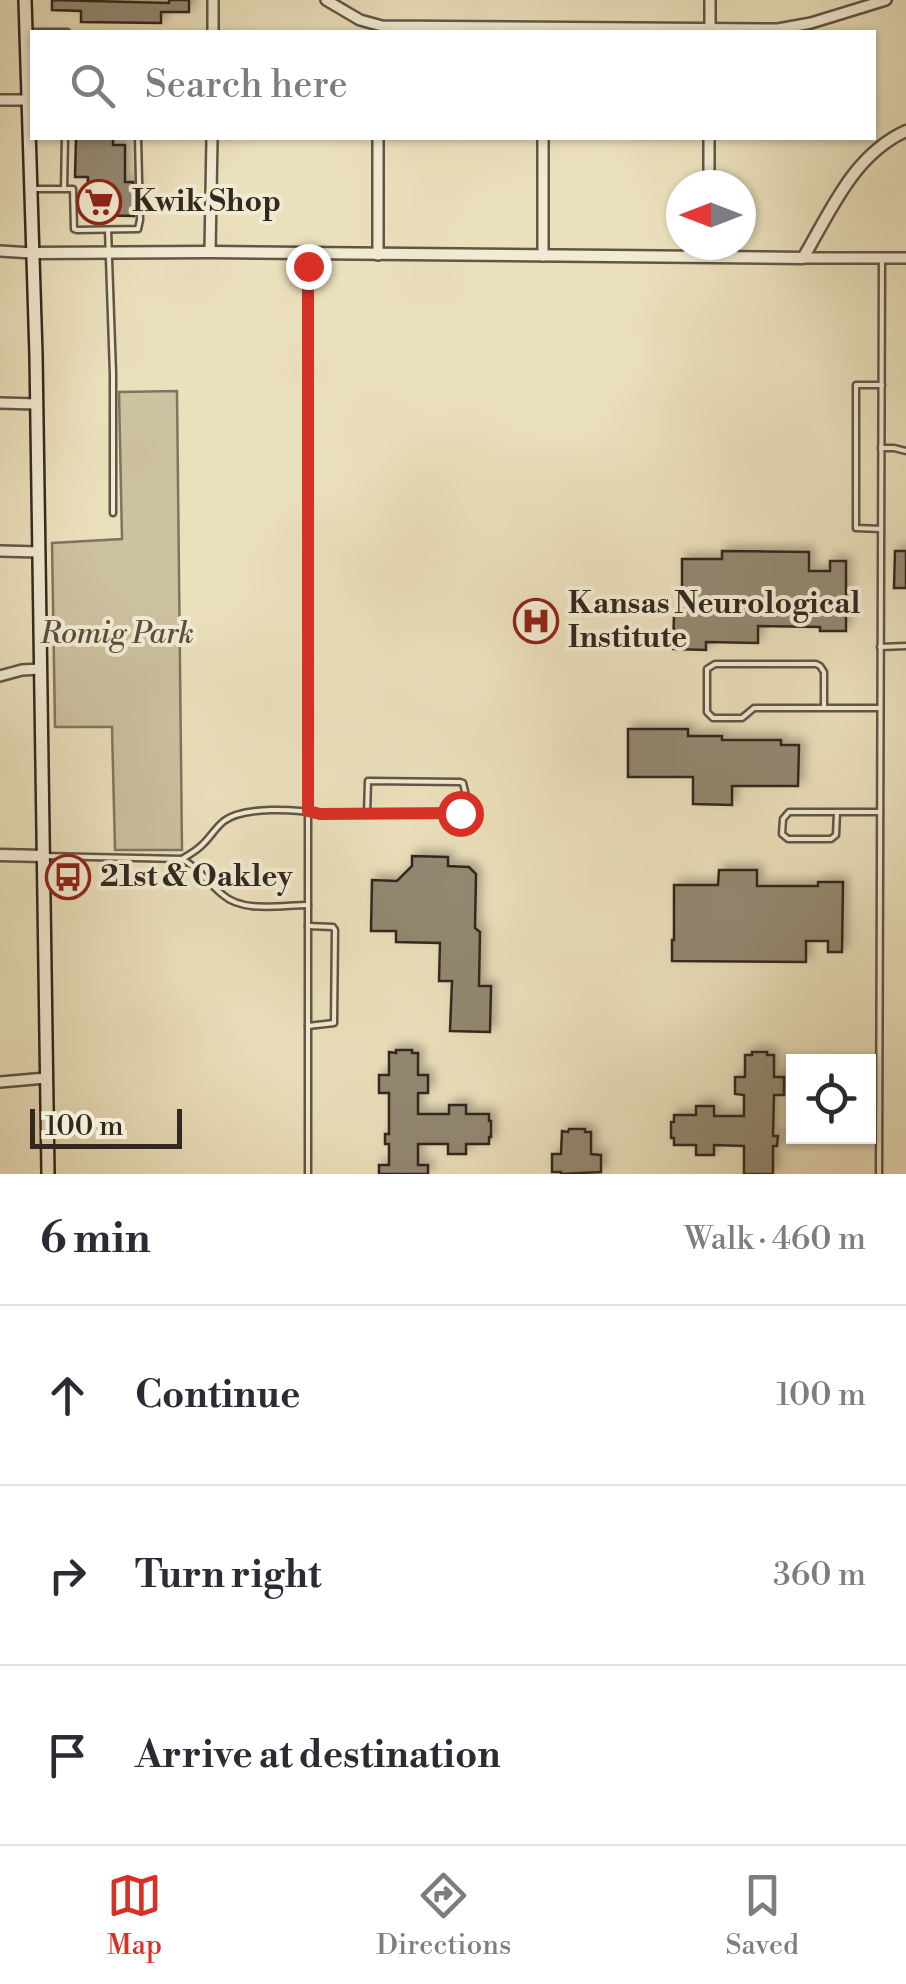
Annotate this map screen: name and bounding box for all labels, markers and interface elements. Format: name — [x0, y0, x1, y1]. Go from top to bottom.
search box — [30, 30, 876, 140]
icon: search — [65, 58, 120, 113]
text: Search here — [145, 62, 348, 109]
north arrow — [666, 170, 756, 260]
supermarket icon: Kwik Shop — [76, 179, 122, 225]
place label: Kwik Shop — [132, 183, 281, 221]
route end — [286, 244, 332, 290]
place label: Kansas Neurological Institute — [568, 585, 860, 657]
hospital icon: Kansas Neurological Institute — [513, 598, 559, 644]
park label: Romig Park — [39, 615, 194, 653]
route start — [438, 791, 484, 837]
bus stop icon: 21st & Oakley — [45, 854, 91, 900]
place label: 21st & Oakley — [100, 858, 293, 896]
map controls — [786, 1054, 876, 1144]
button: locate — [786, 1054, 876, 1144]
scale bar — [30, 1104, 182, 1148]
text: 100 m — [45, 1109, 124, 1144]
text: 6 min — [40, 1213, 151, 1266]
text: Walk · 460 m — [684, 1219, 866, 1259]
icon: ahead — [40, 1368, 95, 1423]
text: Continue — [135, 1372, 300, 1419]
text: 100 m — [776, 1375, 866, 1415]
icon: right — [40, 1548, 95, 1603]
text: Turn right — [135, 1552, 321, 1599]
text: 360 m — [773, 1555, 866, 1595]
icon: arrive — [40, 1728, 95, 1783]
text: Arrive at destination — [135, 1732, 501, 1779]
tab: Map — [107, 1868, 162, 1963]
tab: Directions — [376, 1868, 511, 1963]
tab: Saved — [725, 1868, 799, 1963]

